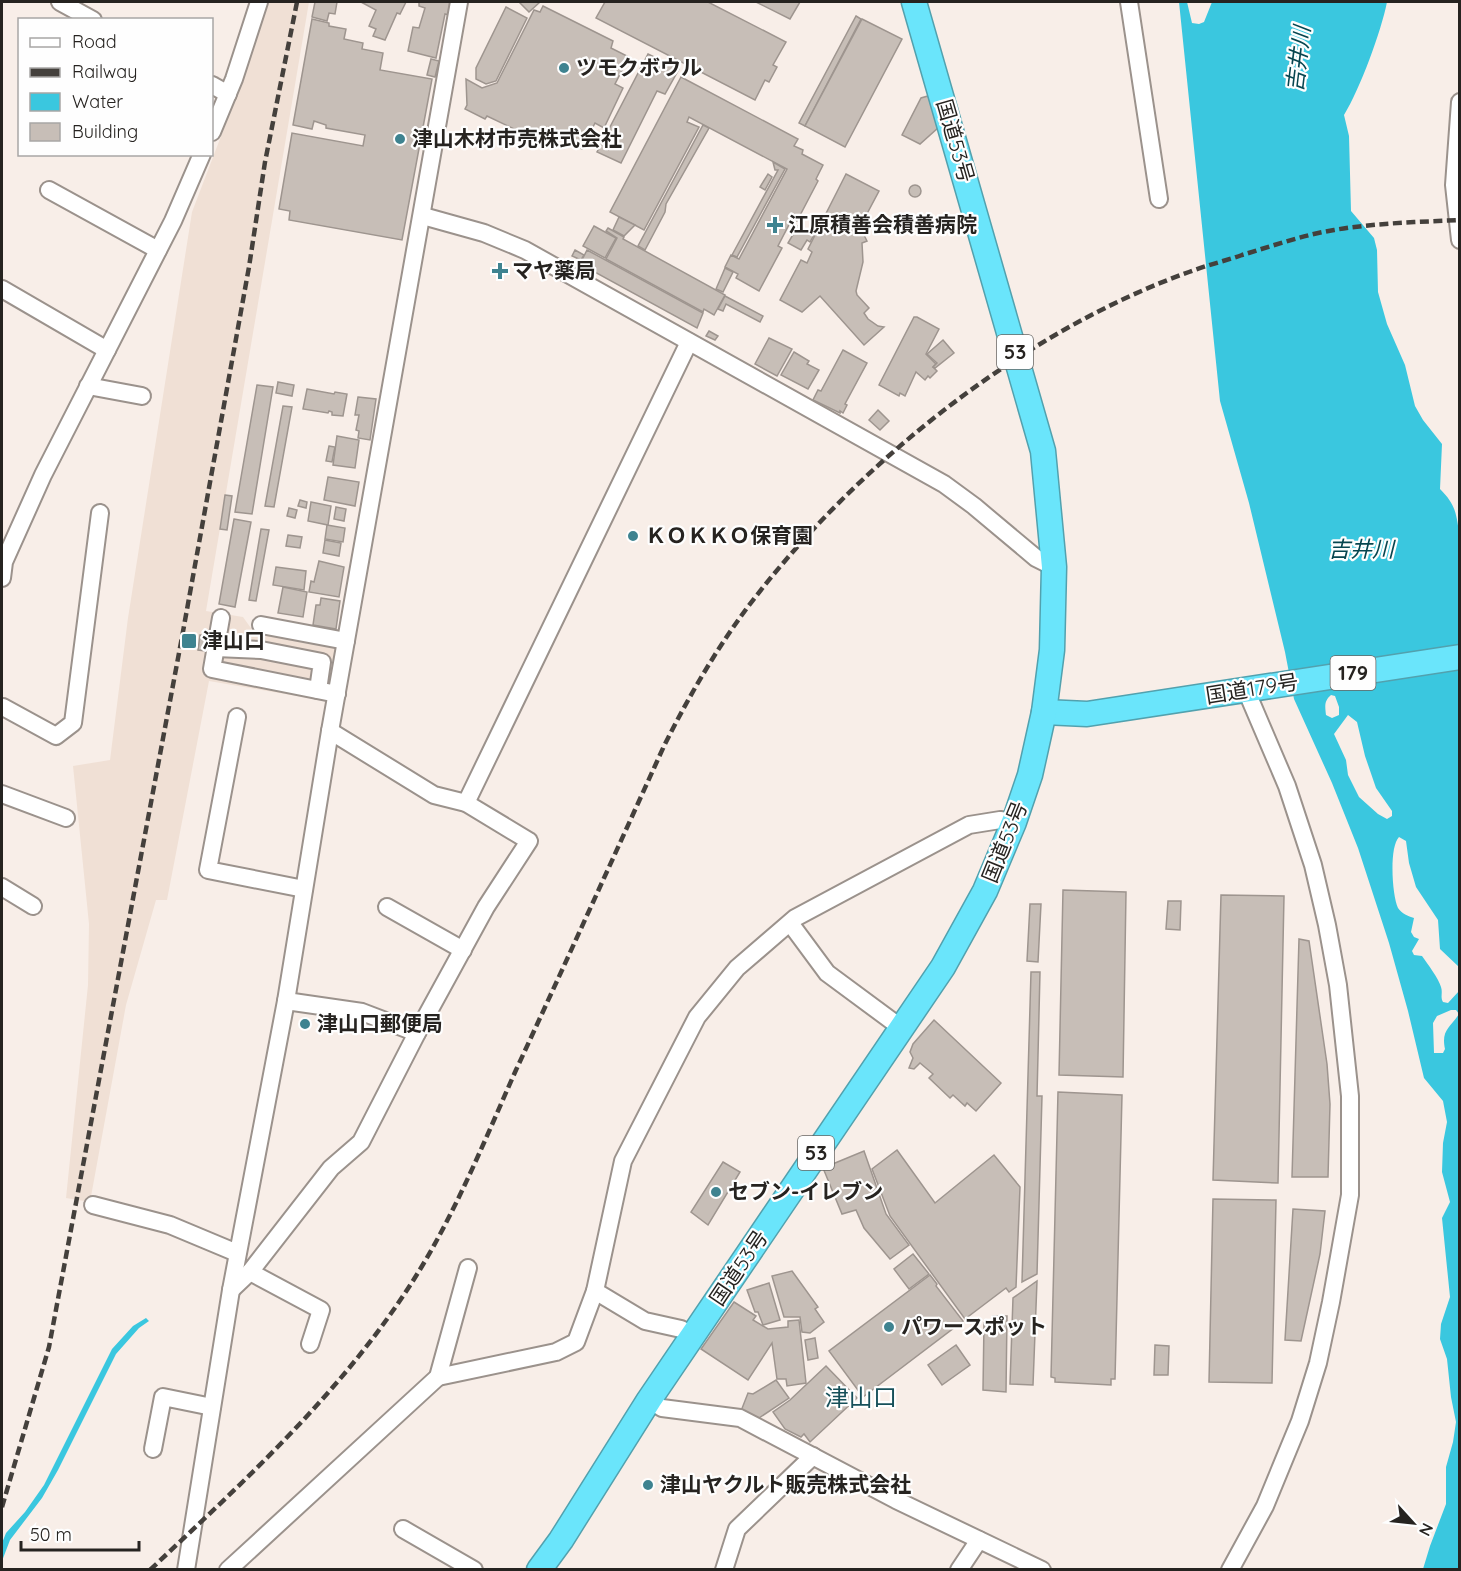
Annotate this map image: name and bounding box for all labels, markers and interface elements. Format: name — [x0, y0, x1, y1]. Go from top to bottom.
legend — [18, 18, 213, 156]
water label: 吉井川 — [1280, 23, 1316, 93]
text: Road — [72, 30, 117, 53]
place label: ツモクボウル — [576, 54, 702, 80]
text: Railway — [72, 60, 138, 83]
marker: ツモクボウル — [557, 61, 571, 75]
text: Water — [72, 90, 123, 113]
street label: 国道53号 — [932, 96, 980, 185]
text: Building — [72, 120, 138, 143]
place label: 津山木材市売株式会社 — [412, 125, 622, 151]
marker: 津山木材市売株式会社 — [393, 132, 407, 146]
place label: 江原積善会積善病院 — [788, 211, 977, 237]
marker: 江原積善会積善病院 — [766, 216, 784, 234]
place label: マヤ薬局 — [512, 257, 596, 283]
marker: マヤ薬局 — [493, 264, 507, 278]
road number: 53 — [997, 335, 1033, 369]
place label: ＫＯＫＫＯ保育園 — [645, 522, 813, 548]
marker: ＫＯＫＫＯ保育園 — [626, 529, 640, 543]
water label: 吉井川 — [1328, 535, 1396, 563]
place label: 津山口 — [202, 627, 265, 653]
marker: 津山口 — [180, 632, 198, 650]
road number: 179 — [1330, 656, 1376, 690]
street label: 国道179号 — [1204, 668, 1300, 708]
street label: 国道53号 — [976, 797, 1032, 886]
place label: 津山口郵便局 — [317, 1010, 443, 1036]
marker: 津山口郵便局 — [298, 1017, 312, 1031]
road number: 53 — [798, 1136, 834, 1170]
place label: セブン-イレブン — [728, 1178, 883, 1204]
marker: セブン-イレブン — [709, 1185, 723, 1199]
street label: 国道53号 — [704, 1225, 773, 1310]
place label: パワースポット — [901, 1313, 1047, 1339]
marker: パワースポット — [882, 1320, 896, 1334]
district label: 津山口 — [825, 1382, 897, 1412]
place label: 津山ヤクルト販売株式会社 — [660, 1471, 911, 1497]
marker: 津山ヤクルト販売株式会社 — [641, 1478, 655, 1492]
north arrow — [1383, 1493, 1443, 1553]
scale bar — [21, 1514, 140, 1552]
text: N — [1415, 1520, 1438, 1540]
text: 50 m — [30, 1523, 72, 1546]

